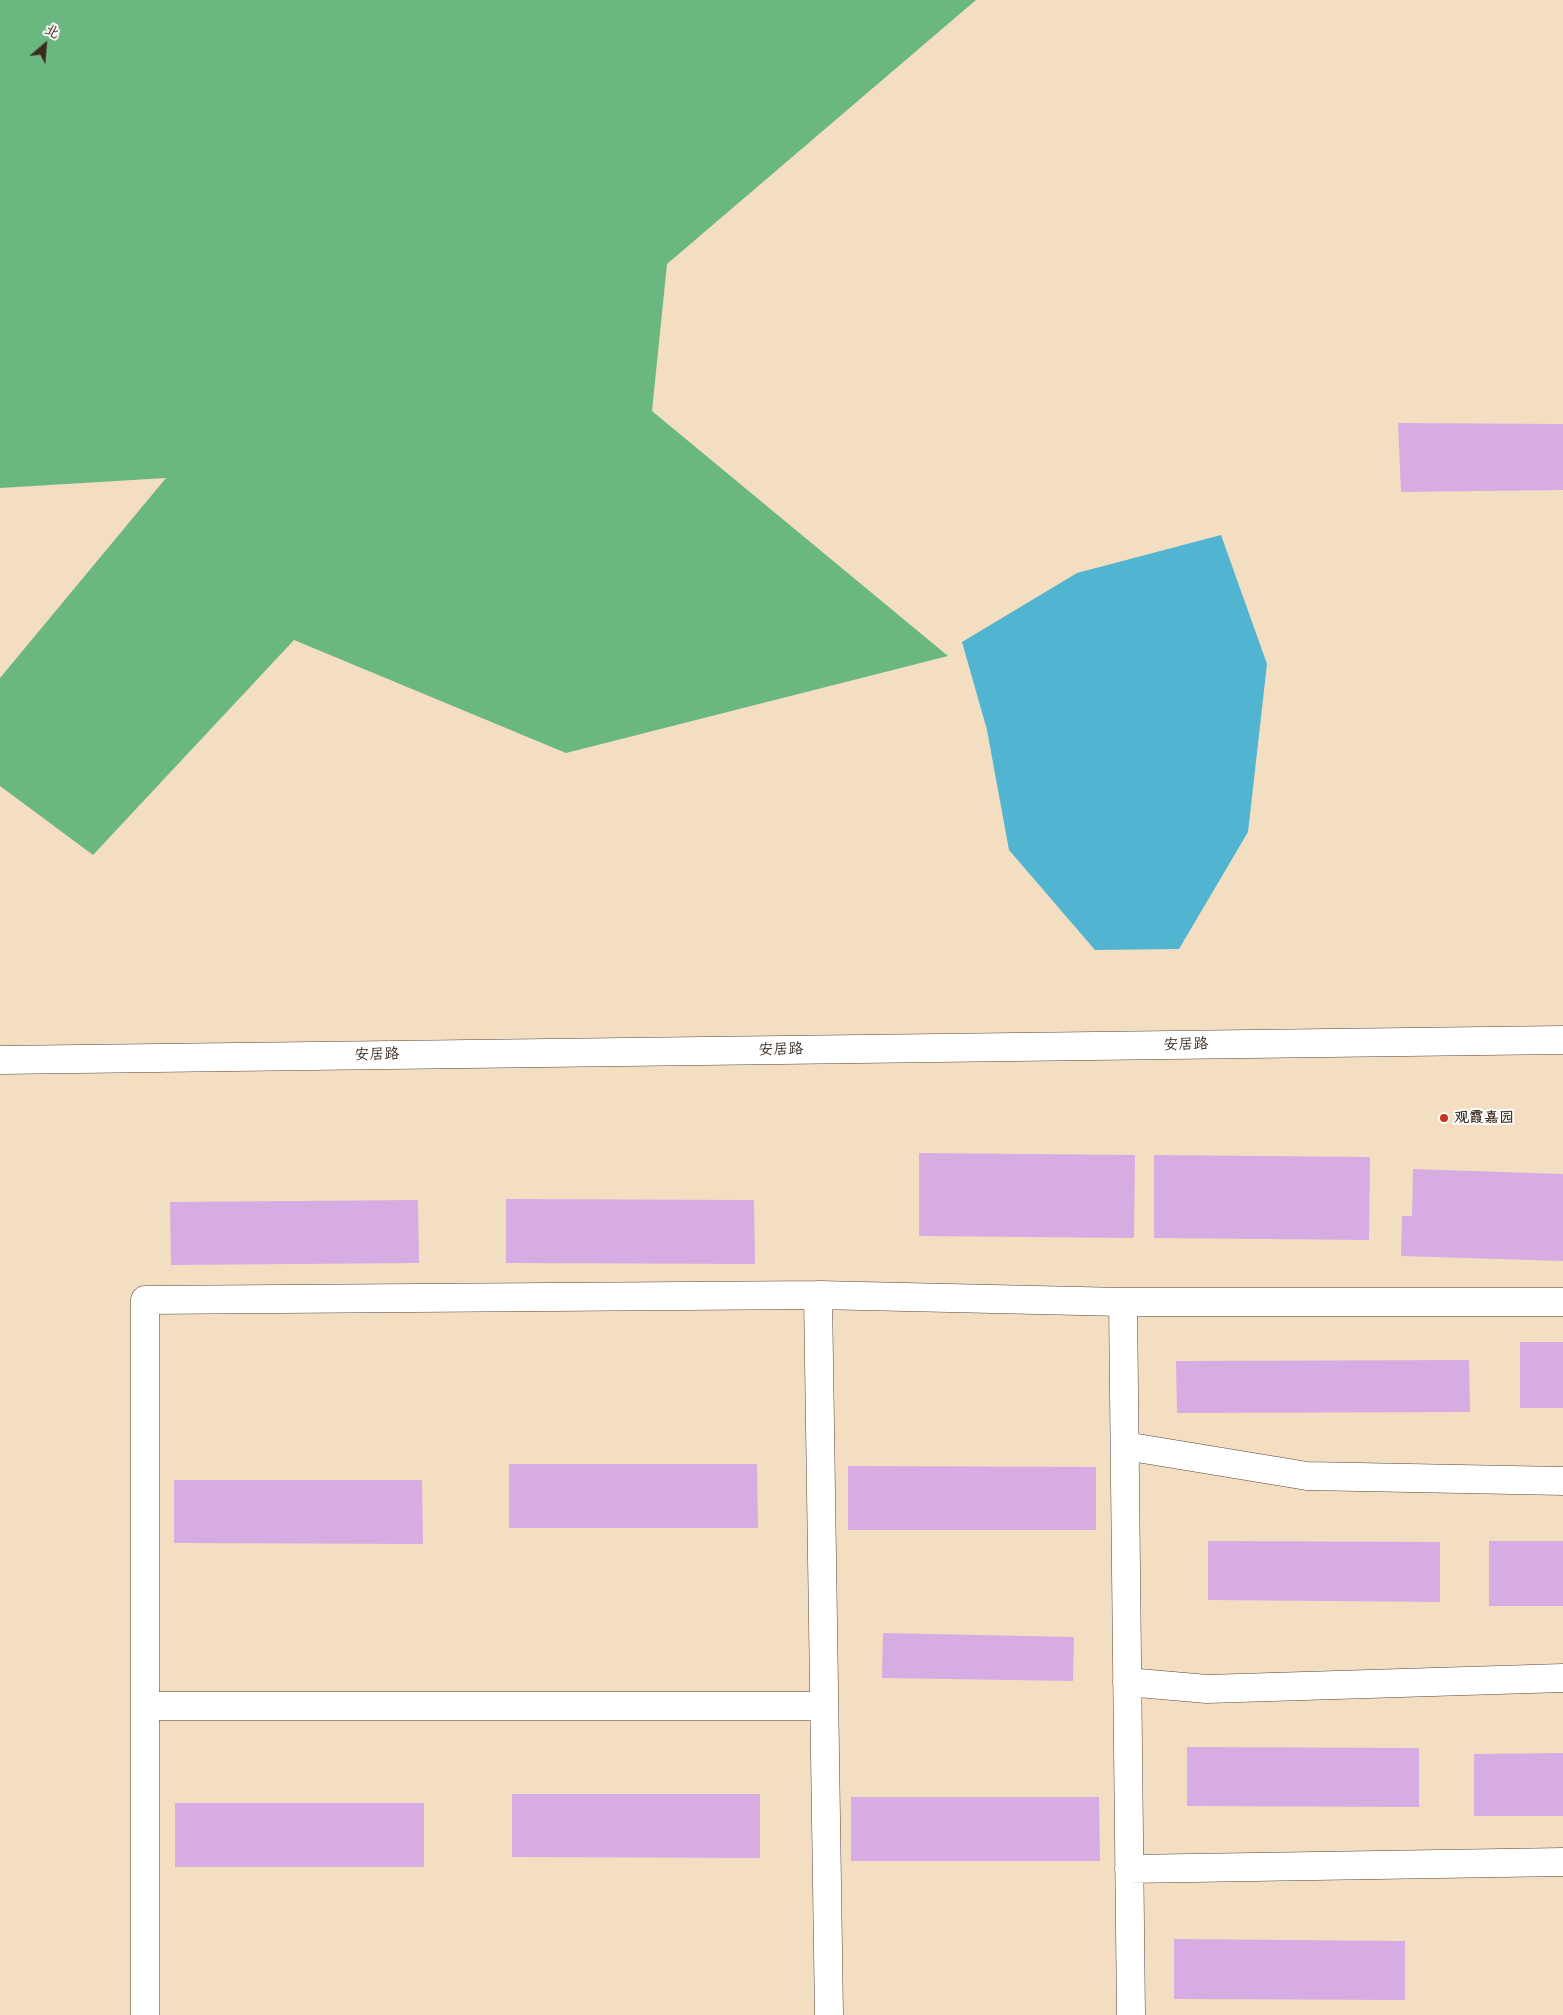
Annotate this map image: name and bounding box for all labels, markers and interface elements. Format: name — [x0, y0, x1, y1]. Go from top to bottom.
north arrow — [20, 20, 70, 70]
text: 北 — [42, 20, 62, 42]
street label: 安居路 — [1163, 1036, 1209, 1054]
street label: 安居路 — [758, 1041, 804, 1059]
street label: 安居路 — [354, 1046, 400, 1064]
place label: 观霞嘉园 — [1454, 1109, 1514, 1127]
marker: 观霞嘉园 — [1438, 1112, 1450, 1124]

